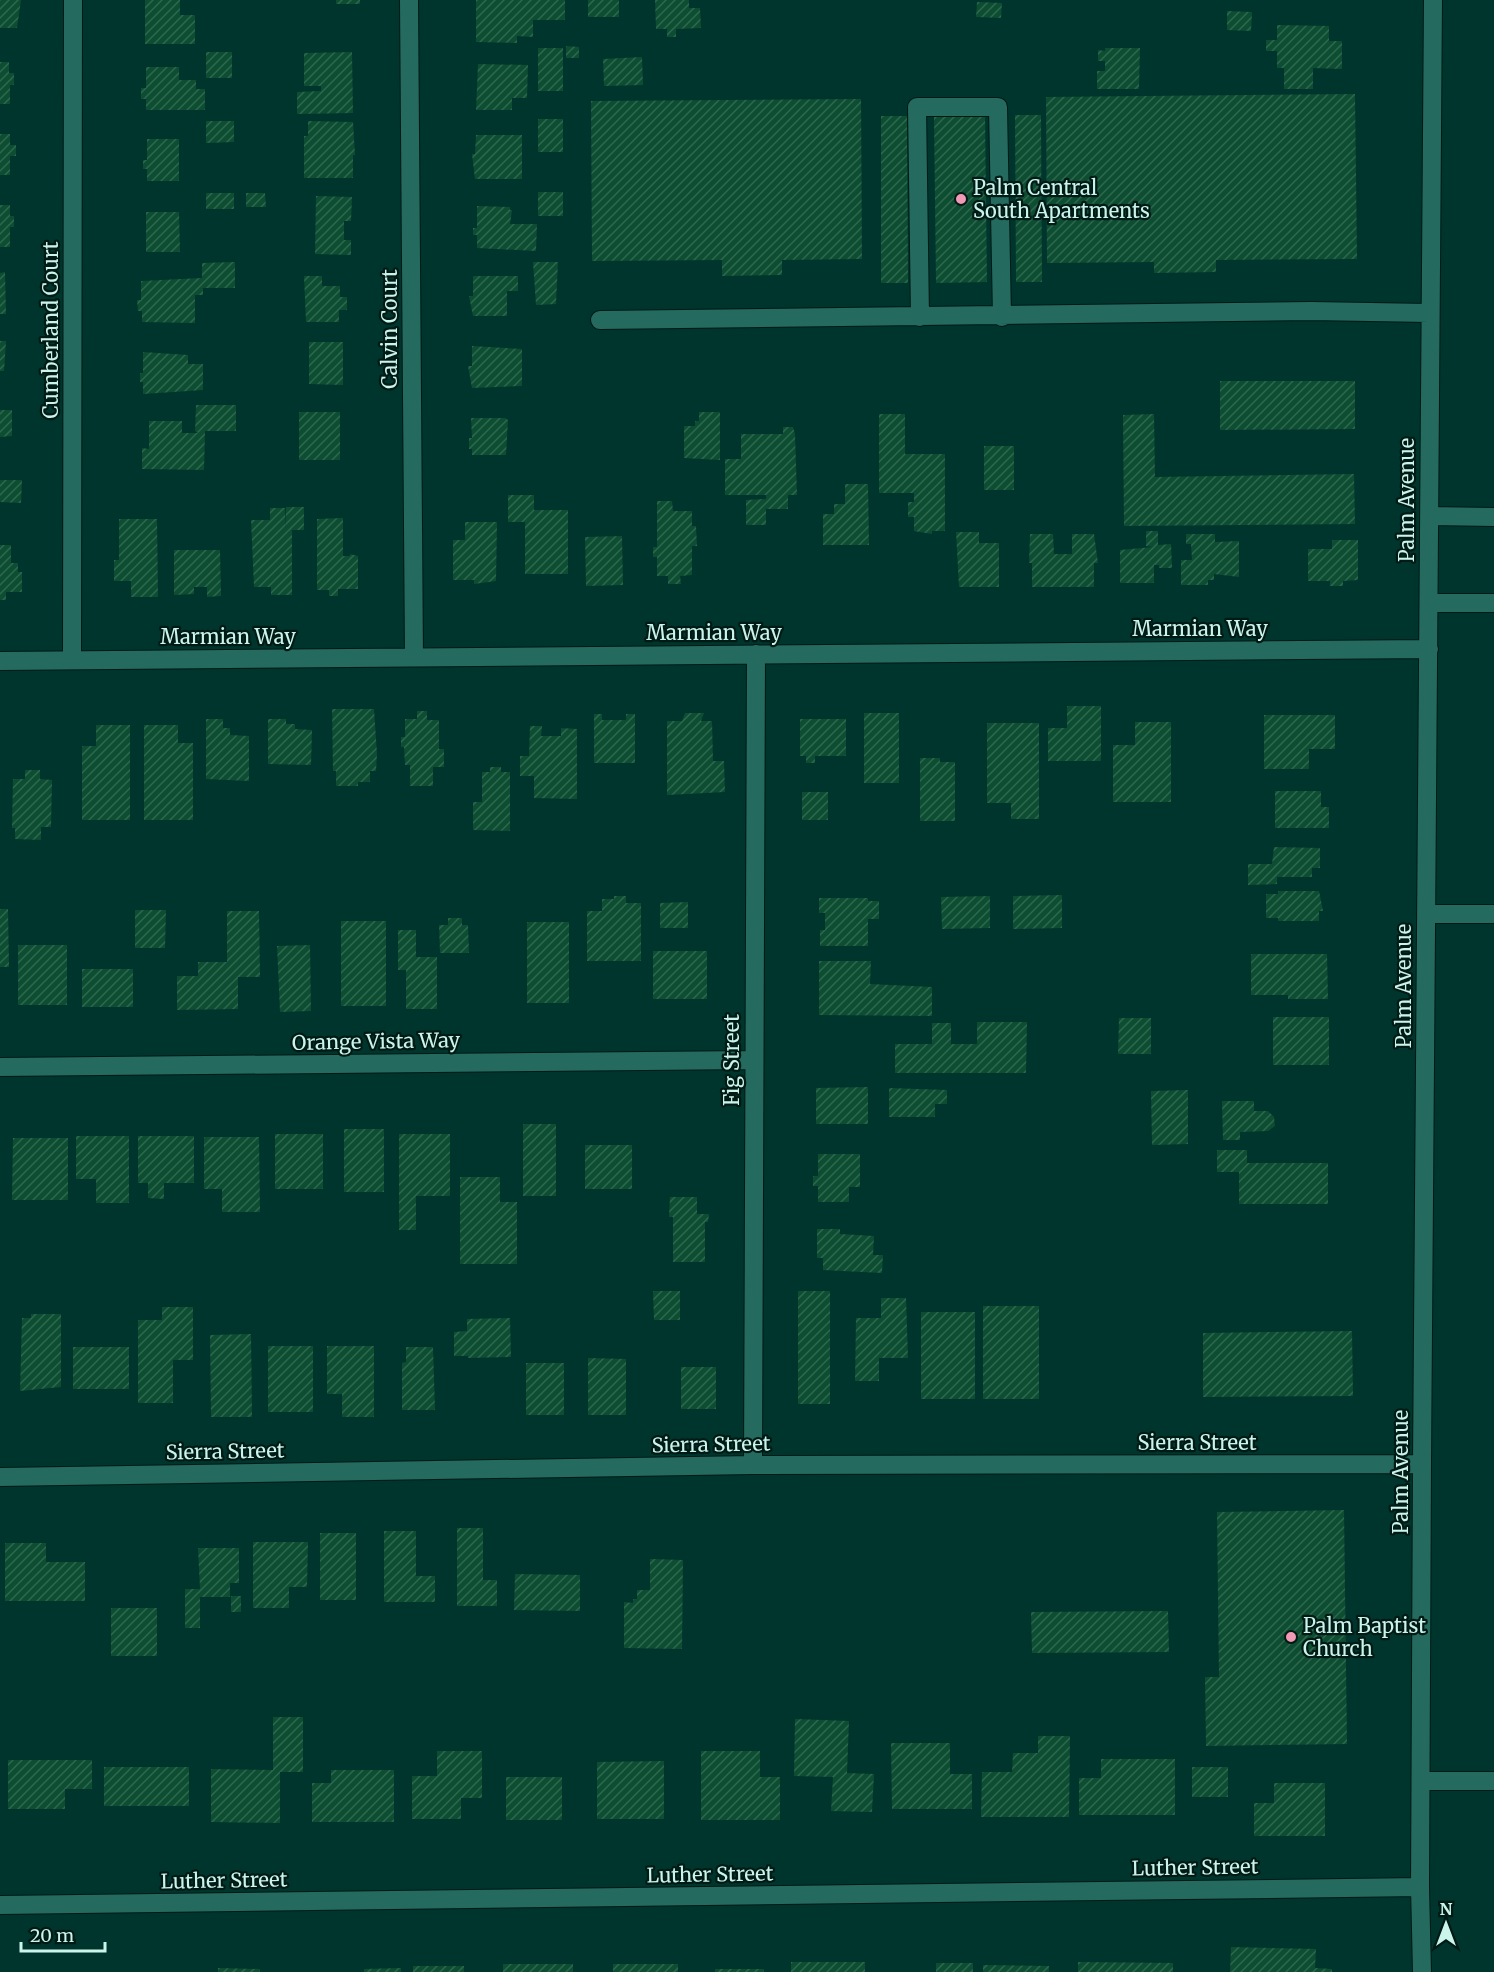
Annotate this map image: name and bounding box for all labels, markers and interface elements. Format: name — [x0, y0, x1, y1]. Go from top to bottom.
place label: Palm Central South Apartments — [973, 175, 1150, 223]
marker: Palm Central South Apartments — [954, 192, 968, 206]
street label: Cumberland Court — [38, 241, 63, 419]
street label: Calvin Court — [377, 269, 402, 389]
street label: Palm Avenue — [1394, 438, 1419, 562]
street label: Marmian Way — [1132, 616, 1268, 641]
street label: Marmian Way — [646, 620, 782, 645]
street label: Marmian Way — [160, 624, 296, 649]
street label: Palm Avenue — [1391, 924, 1416, 1048]
street label: Fig Street — [719, 1014, 744, 1106]
street label: Orange Vista Way — [292, 1027, 461, 1055]
street label: Palm Avenue — [1388, 1410, 1413, 1534]
street label: Sierra Street — [651, 1430, 771, 1458]
street label: Sierra Street — [1138, 1430, 1257, 1455]
street label: Sierra Street — [165, 1437, 285, 1465]
place label: Palm Baptist Church — [1303, 1613, 1426, 1661]
marker: Palm Baptist Church — [1284, 1630, 1298, 1644]
street label: Luther Street — [1131, 1853, 1259, 1881]
street label: Luther Street — [646, 1860, 774, 1888]
street label: Luther Street — [160, 1866, 288, 1894]
north arrow — [1416, 1894, 1476, 1954]
text: N — [1440, 1899, 1453, 1919]
scale bar — [21, 1915, 105, 1953]
text: 20 m — [30, 1924, 74, 1947]

